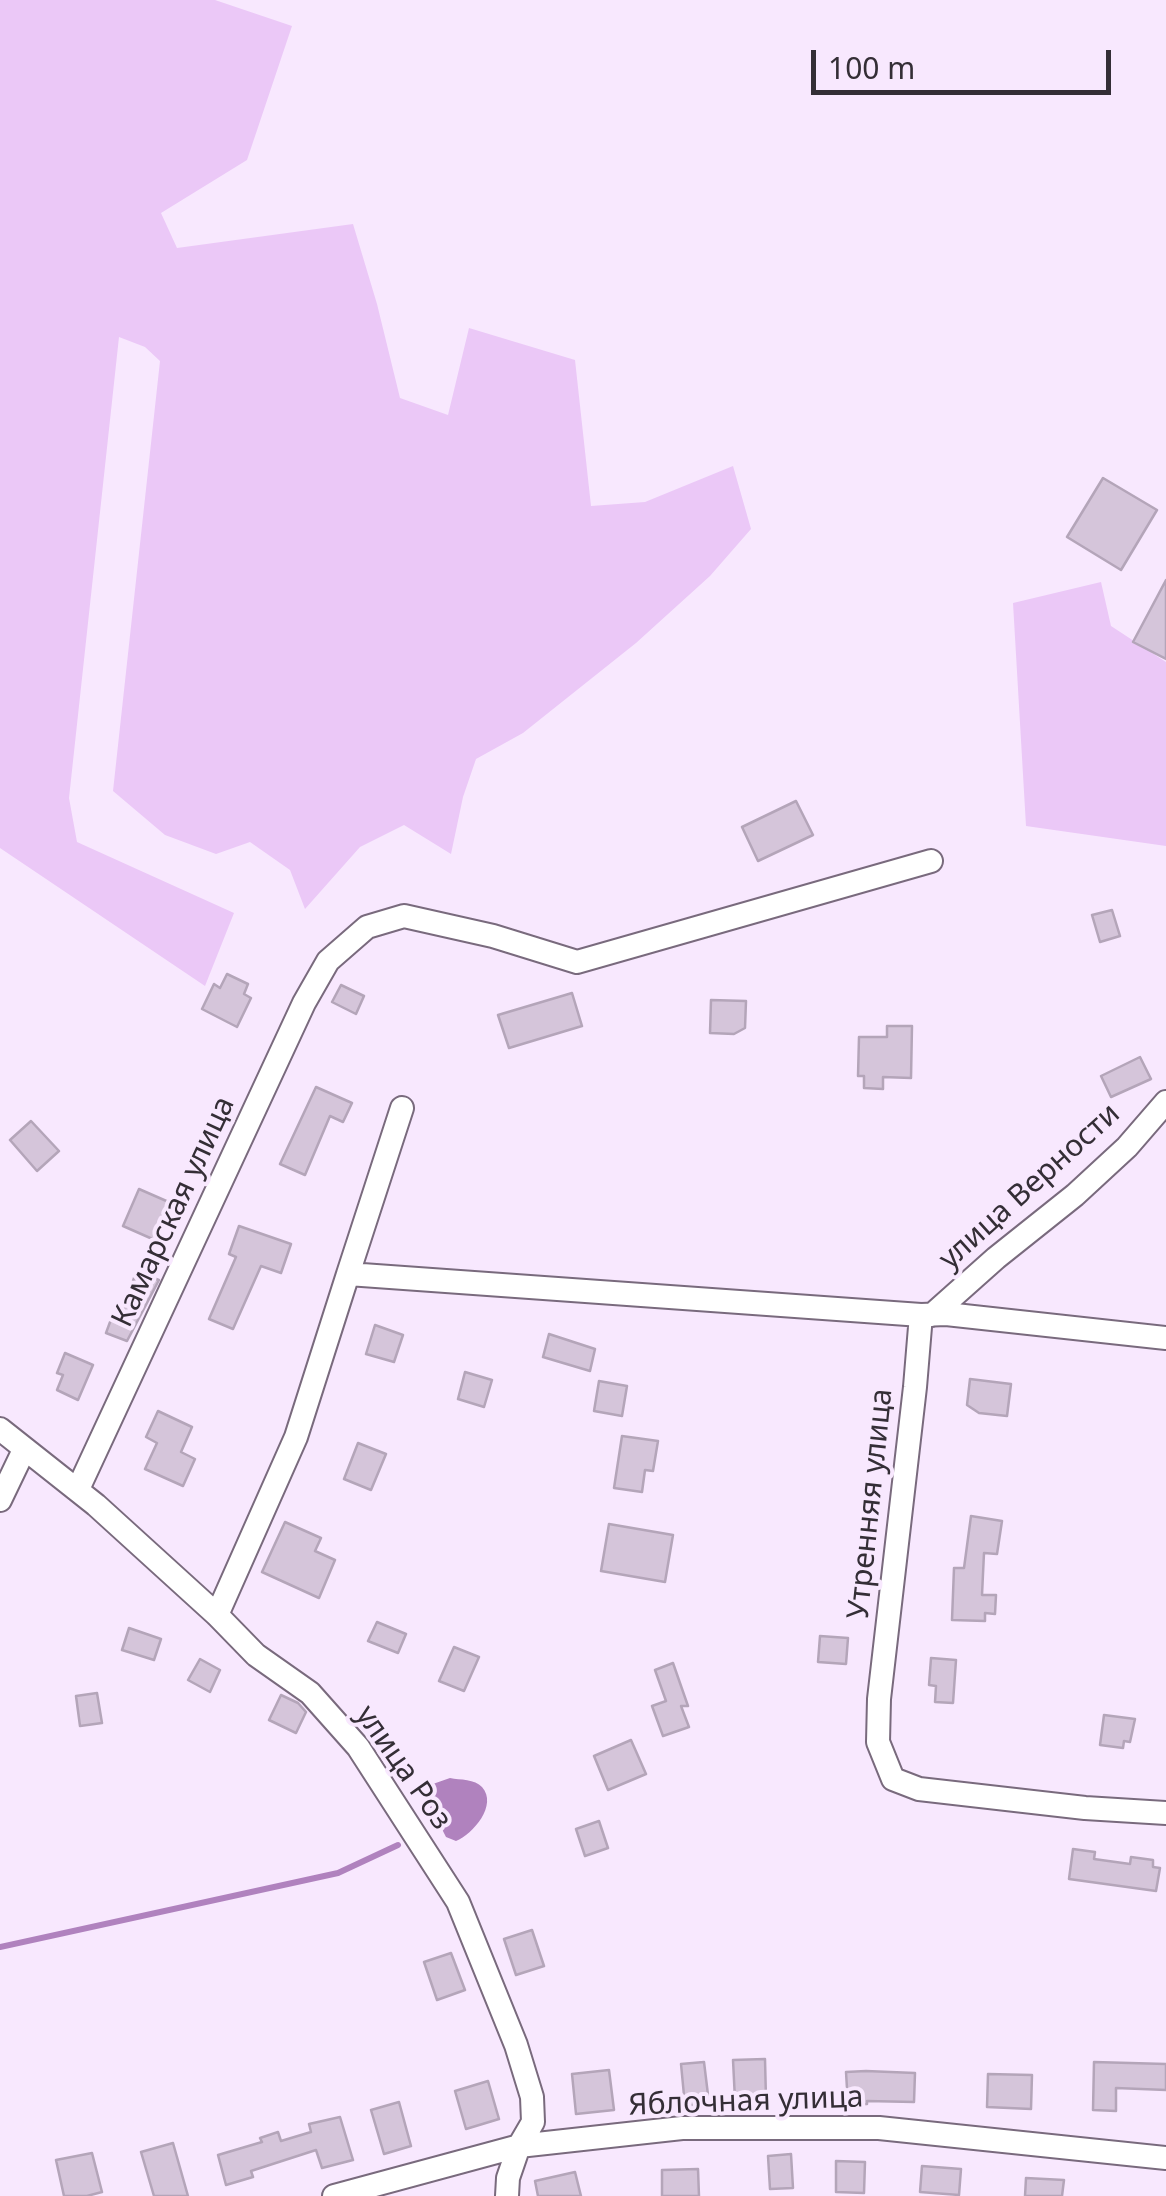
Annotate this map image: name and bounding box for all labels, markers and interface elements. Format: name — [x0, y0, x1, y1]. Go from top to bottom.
scale bar — [816, 30, 1116, 92]
text: 100 m — [828, 47, 915, 88]
street label: Камарская улица — [105, 1091, 243, 1333]
street label: улица Верности — [932, 1096, 1128, 1278]
street label: Утренняя улица — [841, 1387, 901, 1621]
street label: улица Роз — [347, 1699, 459, 1837]
street label: Яблочная улица — [628, 2080, 864, 2124]

